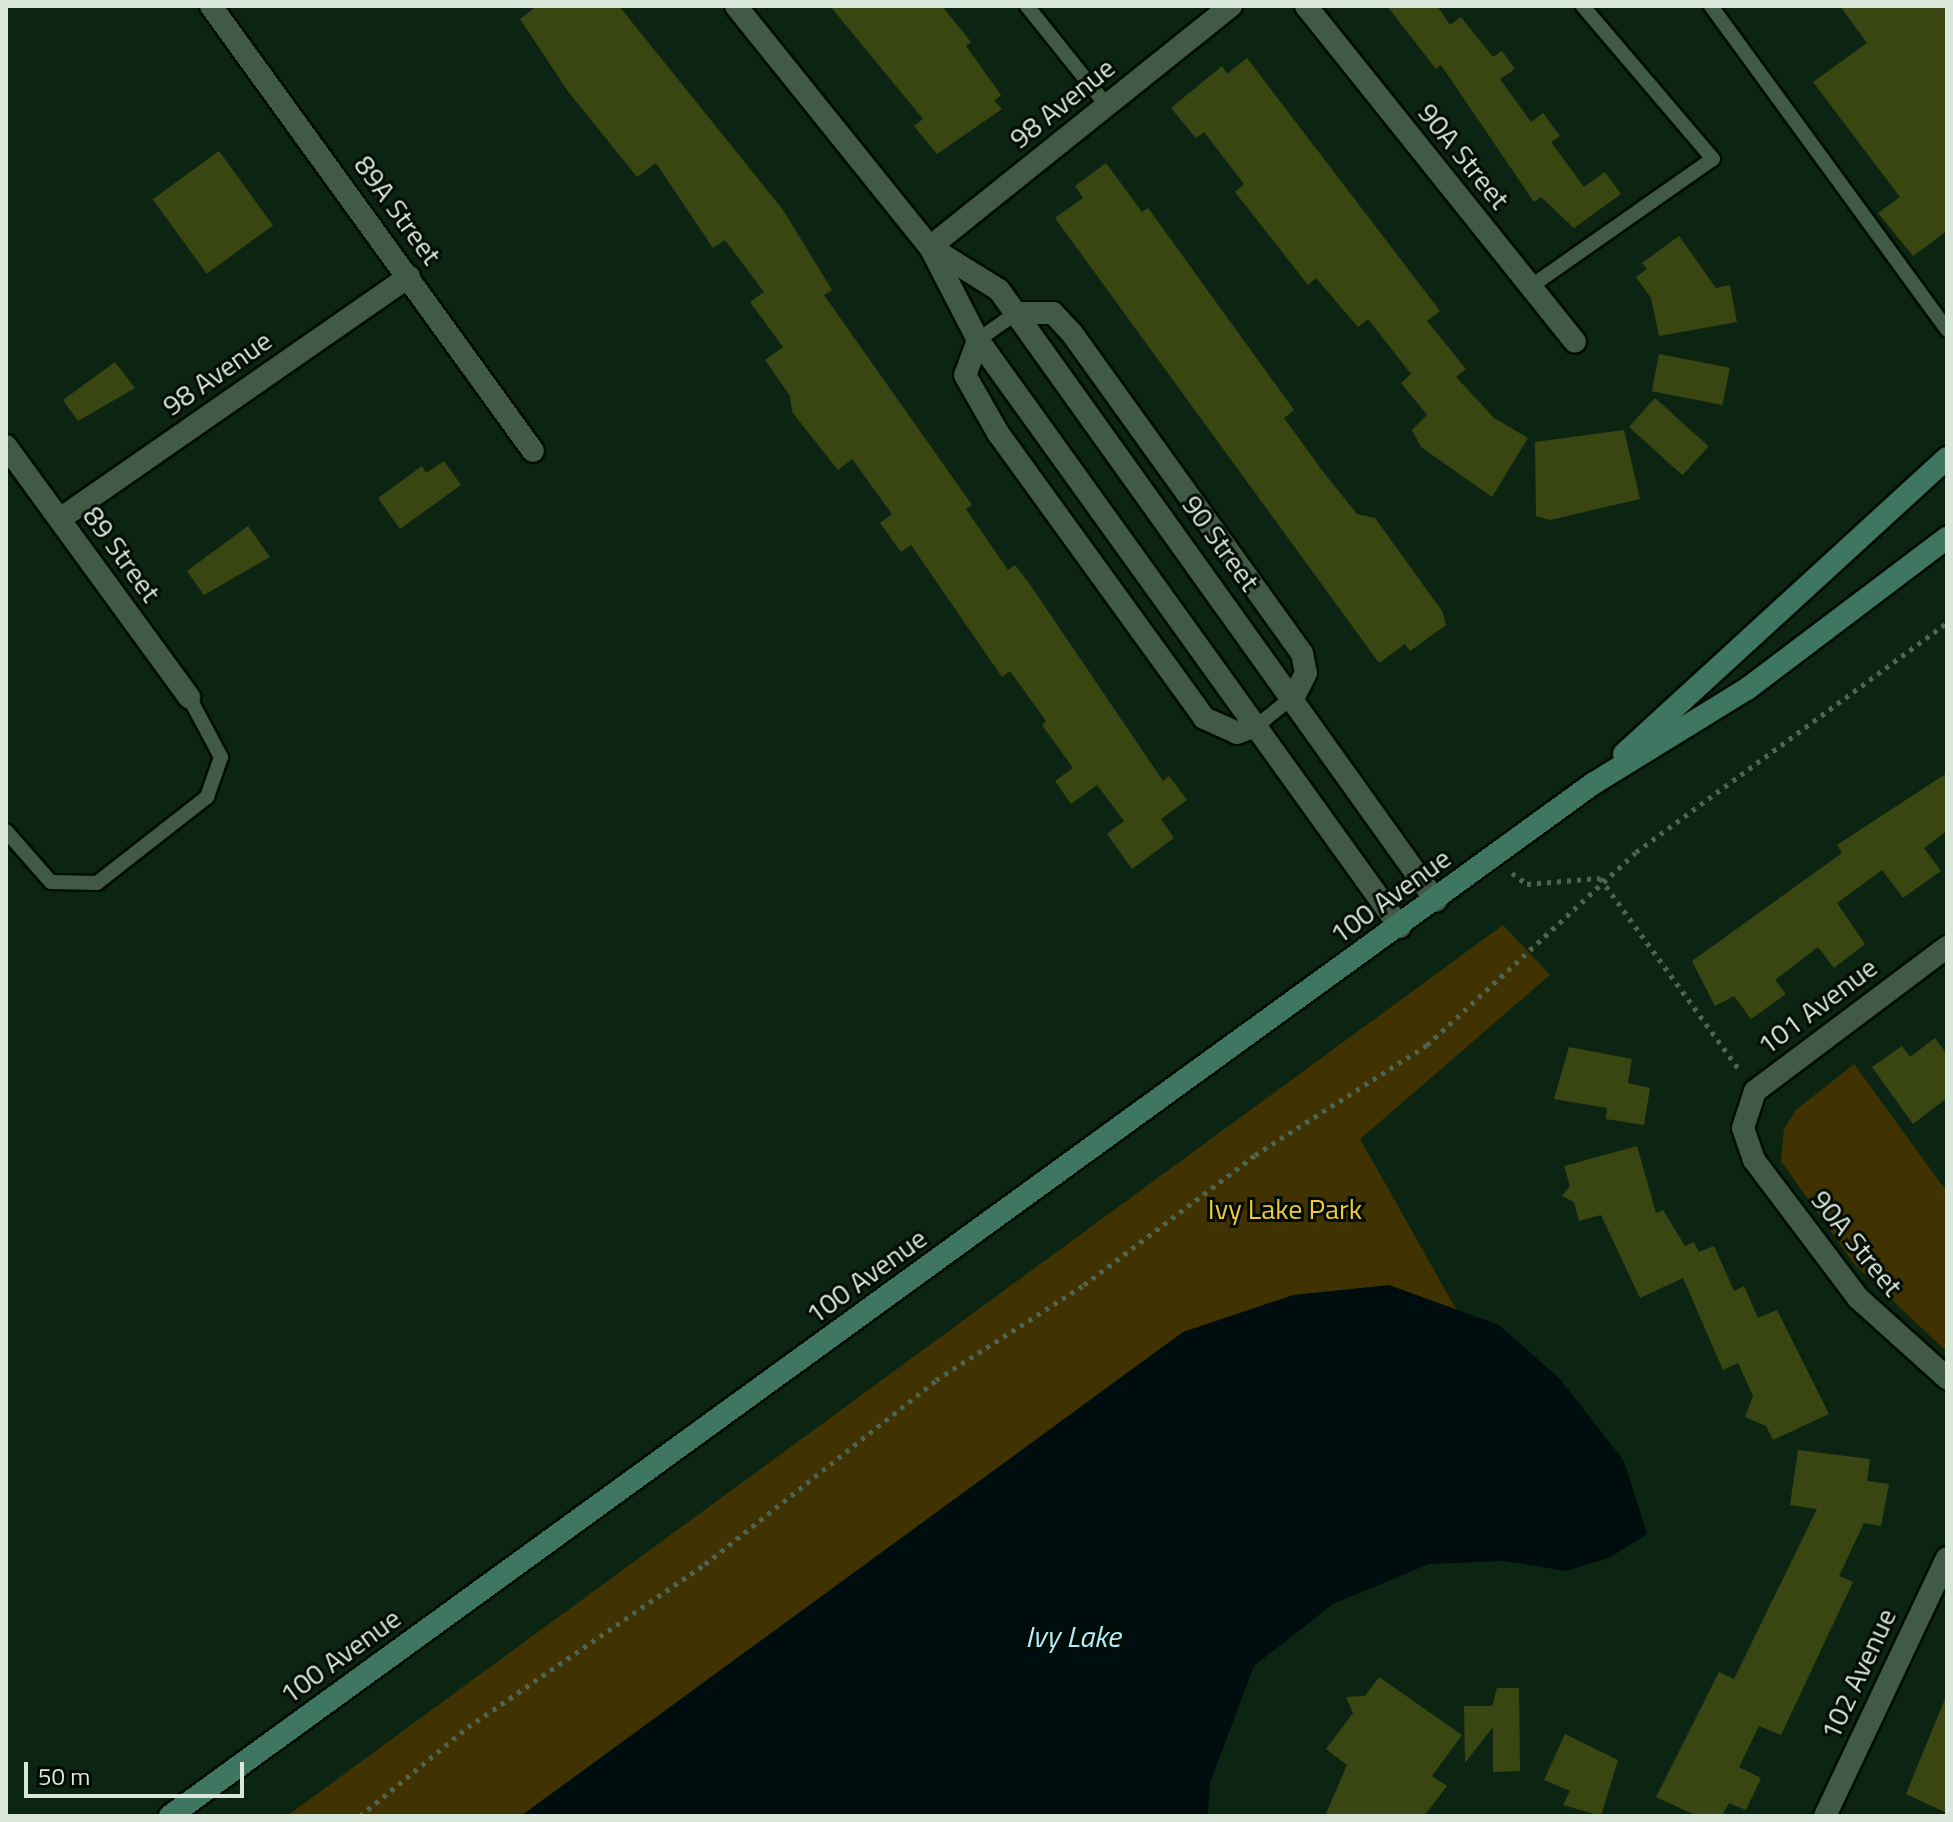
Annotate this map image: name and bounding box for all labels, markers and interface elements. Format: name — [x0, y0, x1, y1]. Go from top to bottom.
street label: 98 Avenue — [1003, 51, 1121, 155]
street label: 90A Street — [1411, 96, 1517, 216]
street label: 89A Street — [347, 149, 449, 271]
street label: 98 Avenue — [156, 323, 278, 423]
street label: 90 Street — [1175, 489, 1267, 597]
street label: 89 Street — [76, 500, 168, 608]
street label: 100 Avenue — [1323, 841, 1457, 951]
street label: 101 Avenue — [1751, 950, 1883, 1062]
street label: 90A Street — [1804, 1183, 1910, 1303]
park label: Ivy Lake Park — [1208, 1192, 1362, 1226]
street label: 100 Avenue — [799, 1221, 933, 1331]
street label: 100 Avenue — [273, 1601, 407, 1711]
street label: 102 Avenue — [1813, 1603, 1903, 1745]
water label: Ivy Lake — [1025, 1618, 1121, 1654]
scale bar — [28, 1746, 248, 1796]
text: 50 m — [38, 1758, 90, 1794]

